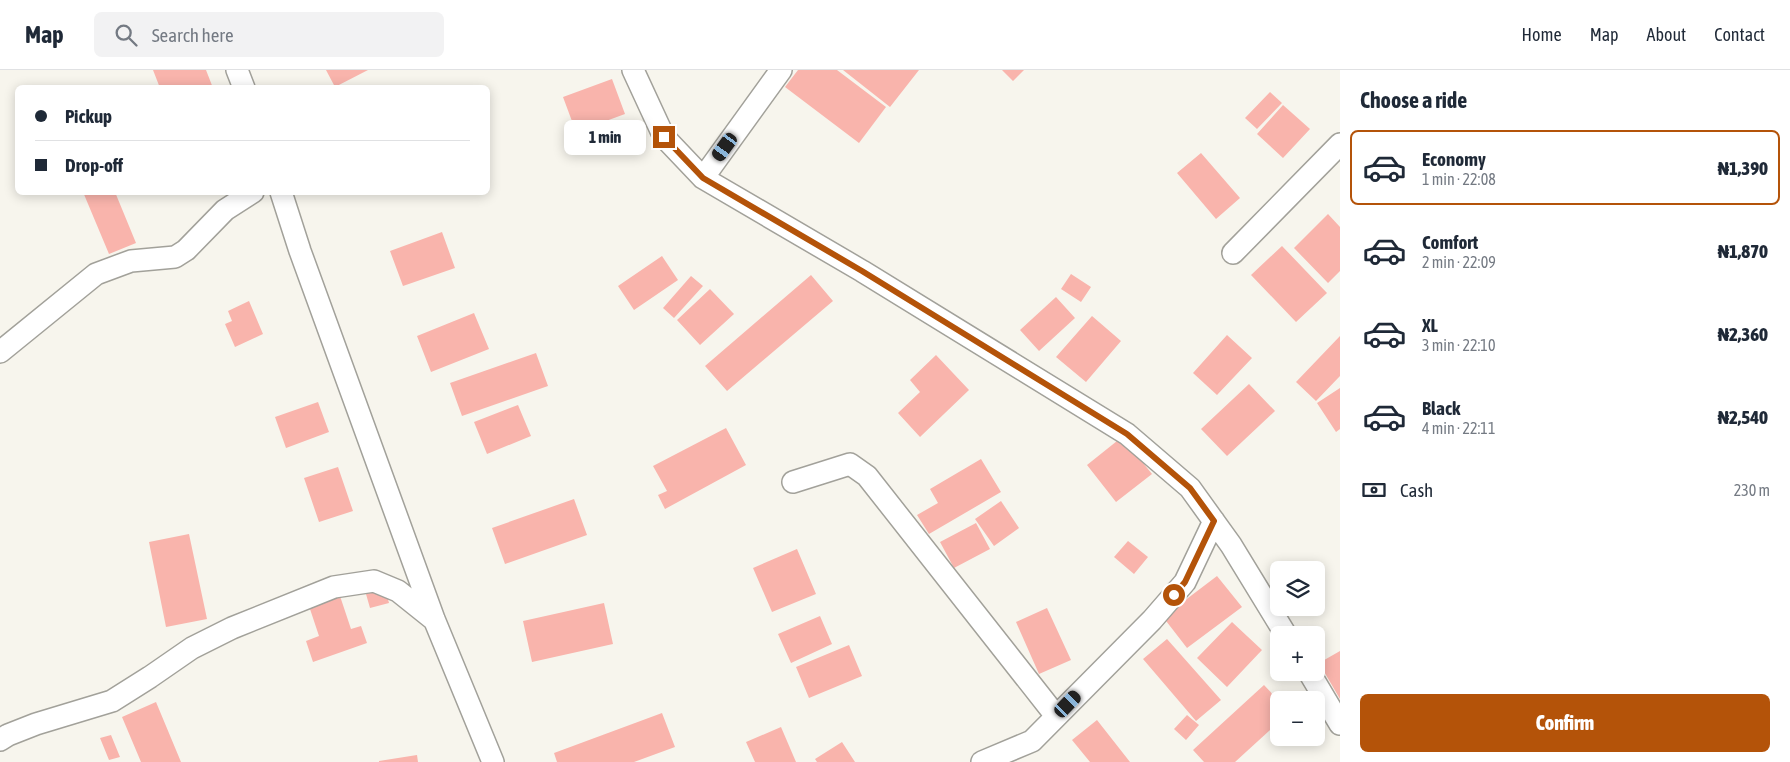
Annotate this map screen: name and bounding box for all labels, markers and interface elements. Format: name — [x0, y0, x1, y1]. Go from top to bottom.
search box — [94, 12, 444, 57]
text: Map — [25, 21, 64, 48]
icon: search — [112, 21, 140, 49]
text: Search here — [152, 24, 234, 46]
text: Home — [1522, 24, 1562, 45]
text: Map — [1590, 24, 1619, 45]
text: About — [1647, 24, 1686, 45]
text: Contact — [1714, 24, 1765, 45]
text: Choose a ride — [1360, 87, 1467, 113]
text: Pickup — [65, 105, 112, 127]
callout: 1 min — [564, 120, 646, 154]
route end — [653, 126, 675, 148]
text: 1 min — [589, 128, 621, 146]
car — [710, 130, 739, 164]
icon: car — [1362, 145, 1407, 190]
text: Economy — [1422, 148, 1486, 170]
text: Drop-off — [65, 154, 123, 176]
text: ₦1,390 — [1718, 157, 1768, 179]
text: 1 min · 22:08 — [1422, 170, 1496, 188]
icon: car — [1362, 228, 1407, 273]
text: Comfort — [1422, 231, 1478, 253]
text: ₦1,870 — [1718, 240, 1768, 262]
text: 2 min · 22:09 — [1422, 253, 1496, 271]
icon: car — [1362, 311, 1407, 356]
text: XL — [1422, 314, 1438, 336]
text: ₦2,360 — [1718, 323, 1768, 345]
text: 3 min · 22:10 — [1422, 336, 1495, 354]
icon: car — [1362, 394, 1407, 439]
text: Black — [1422, 397, 1460, 419]
text: ₦2,540 — [1718, 406, 1768, 428]
text: 4 min · 22:11 — [1422, 419, 1495, 437]
icon: cash — [1360, 476, 1388, 504]
text: Cash — [1400, 479, 1433, 501]
text: 230 m — [1734, 481, 1770, 499]
map controls — [1270, 561, 1325, 746]
button: layers — [1270, 561, 1325, 616]
route start — [1163, 584, 1185, 606]
button: + — [1270, 626, 1325, 681]
car — [1052, 688, 1083, 720]
button: − — [1270, 691, 1325, 746]
button: Confirm — [1360, 694, 1770, 752]

